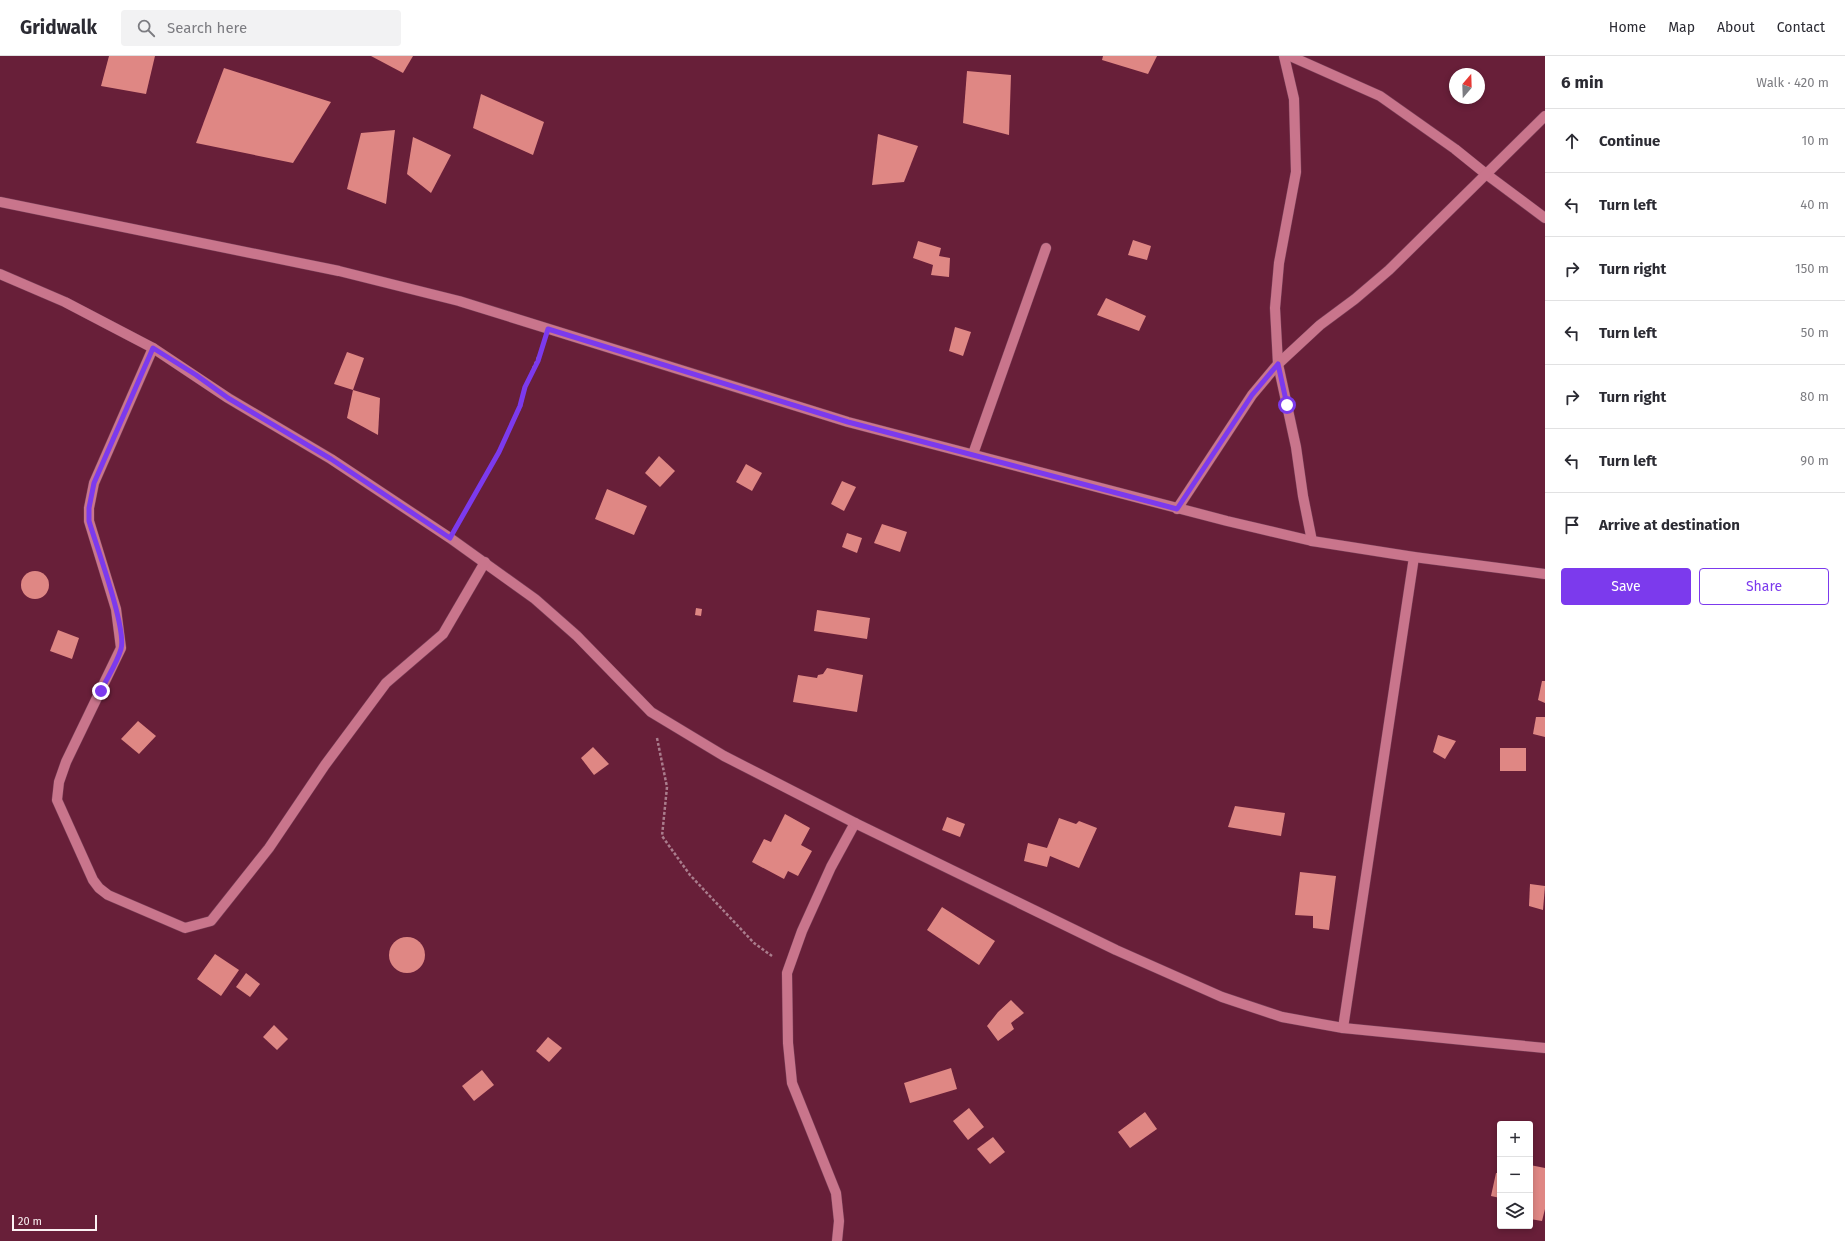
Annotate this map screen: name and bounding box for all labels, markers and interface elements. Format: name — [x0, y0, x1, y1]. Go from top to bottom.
search box — [121, 10, 401, 46]
text: Gridwalk — [20, 16, 97, 39]
icon: search — [135, 17, 157, 39]
text: Search here — [167, 19, 247, 37]
text: Home — [1609, 19, 1646, 36]
text: Map — [1668, 19, 1695, 36]
text: About — [1717, 19, 1755, 36]
text: Contact — [1777, 19, 1825, 36]
north arrow — [1449, 68, 1485, 104]
text: 6 min — [1561, 72, 1604, 93]
text: Walk · 420 m — [1756, 75, 1829, 90]
icon: ahead — [1561, 130, 1583, 152]
text: Continue — [1599, 132, 1660, 150]
text: 10 m — [1802, 133, 1829, 148]
icon: left — [1561, 194, 1583, 216]
text: Turn left — [1599, 196, 1657, 214]
text: 40 m — [1800, 197, 1829, 212]
icon: right — [1561, 258, 1583, 280]
text: Turn right — [1599, 260, 1666, 278]
text: 150 m — [1795, 261, 1829, 276]
icon: left — [1561, 322, 1583, 344]
text: Turn left — [1599, 324, 1657, 342]
text: 50 m — [1801, 325, 1829, 340]
icon: right — [1561, 386, 1583, 408]
text: Turn right — [1599, 388, 1666, 406]
text: 80 m — [1800, 389, 1829, 404]
route start — [1278, 396, 1296, 414]
icon: left — [1561, 450, 1583, 472]
text: Turn left — [1599, 452, 1657, 470]
text: 90 m — [1800, 453, 1829, 468]
icon: arrive — [1561, 514, 1583, 536]
text: Arrive at destination — [1599, 516, 1740, 534]
button: Save — [1561, 568, 1691, 605]
button: Share — [1699, 568, 1829, 605]
route end — [92, 682, 110, 700]
map controls — [1497, 1121, 1533, 1229]
button: + — [1497, 1121, 1533, 1157]
button: − — [1497, 1157, 1533, 1193]
button: layers — [1497, 1193, 1533, 1229]
scale bar — [12, 1213, 97, 1232]
text: 20 m — [18, 1215, 42, 1228]

